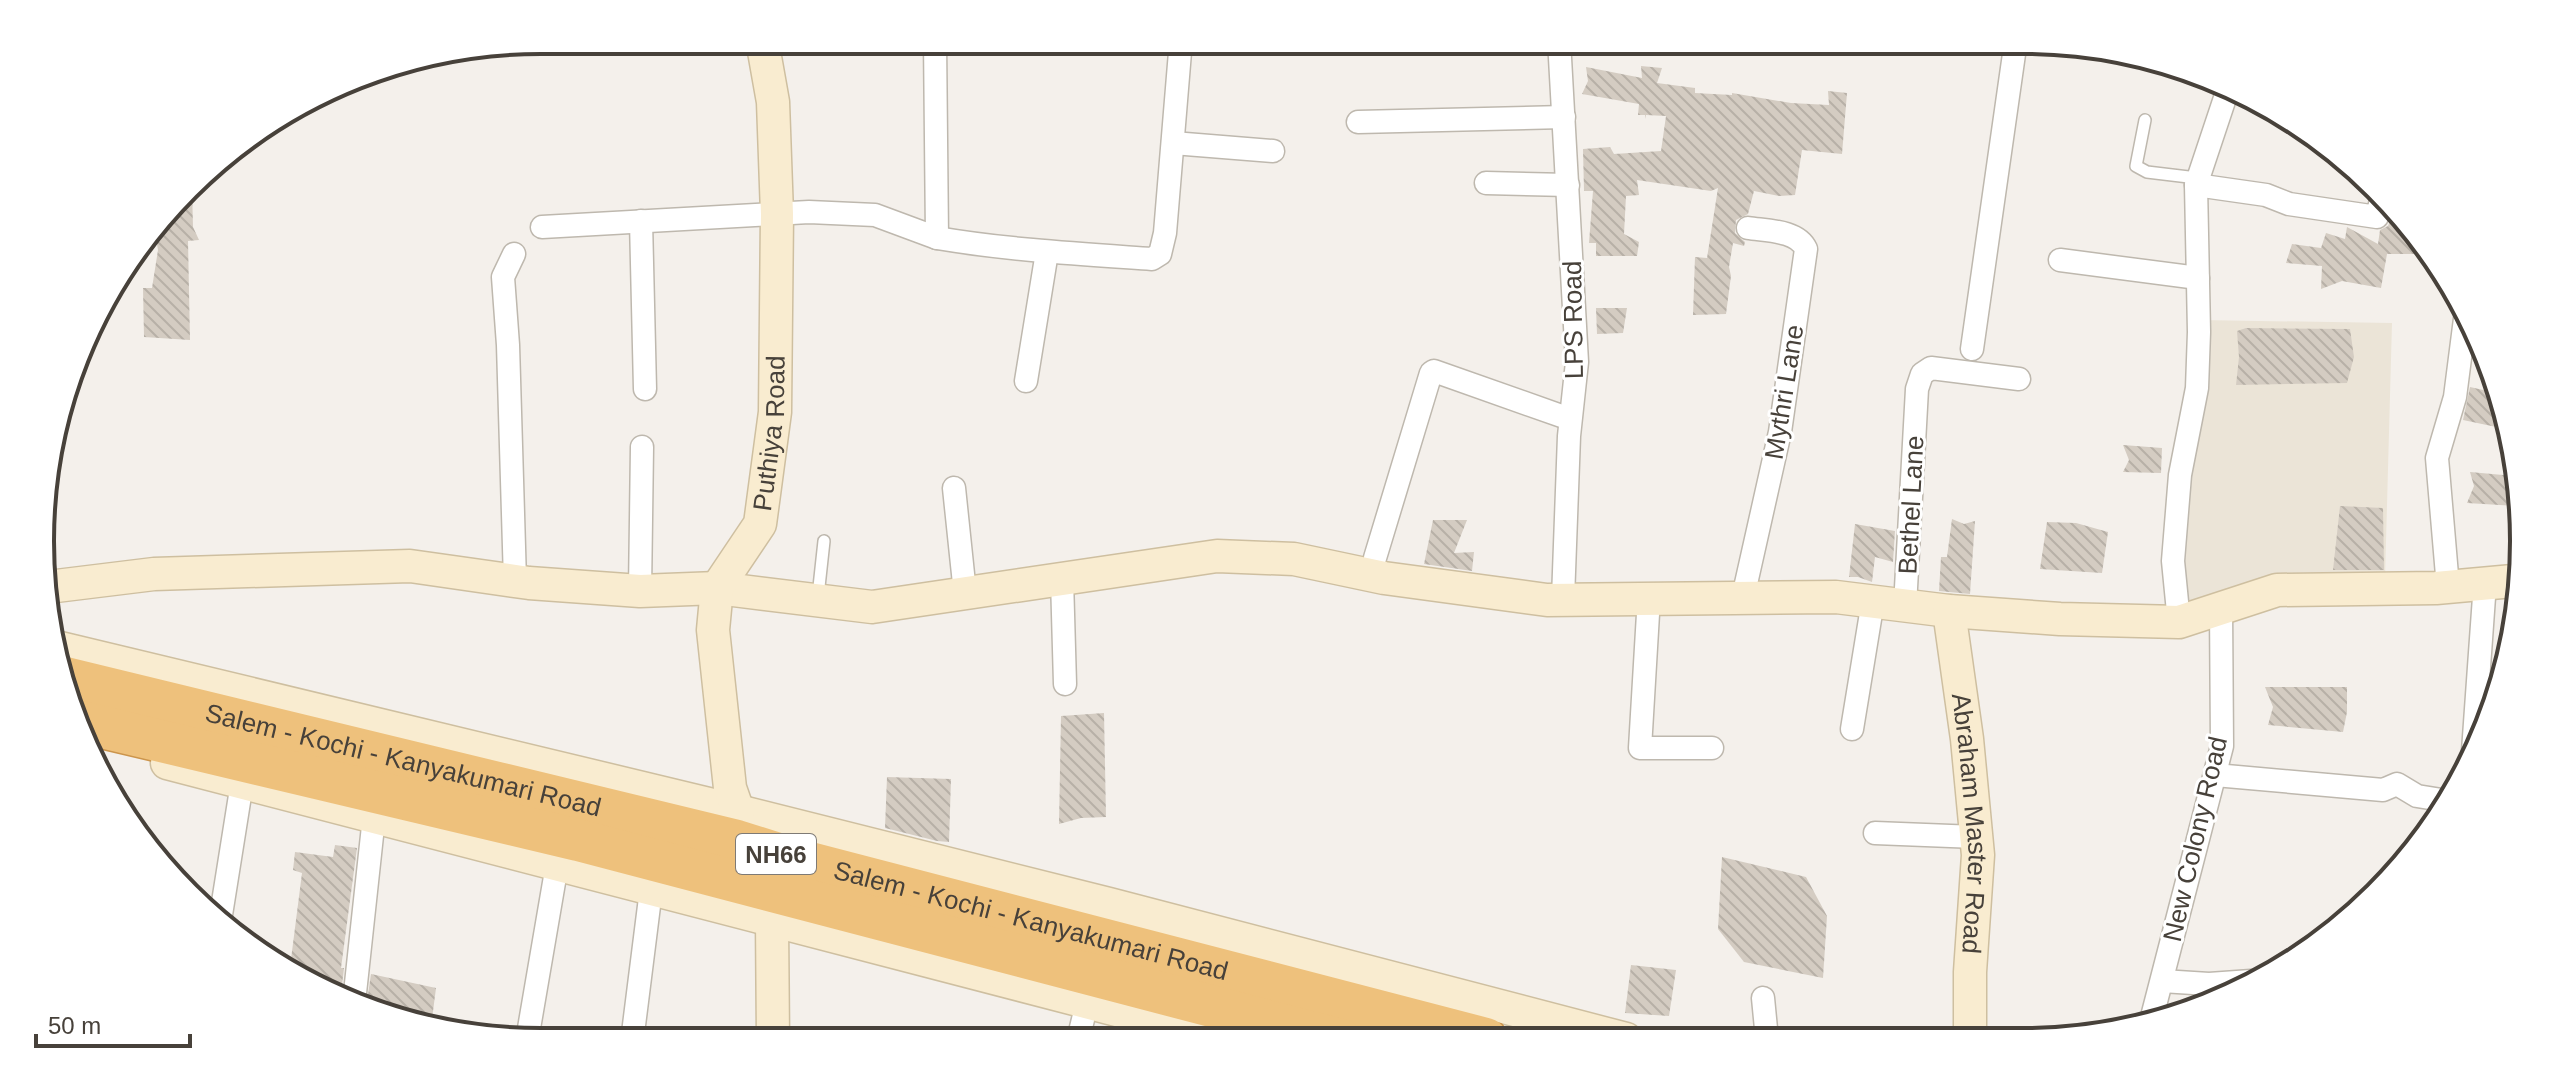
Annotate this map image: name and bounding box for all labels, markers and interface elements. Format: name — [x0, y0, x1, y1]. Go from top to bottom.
street label: LPS Road — [1557, 260, 1589, 380]
street label: Mythri Lane — [1759, 323, 1809, 461]
street label: Puthiya Road — [747, 355, 791, 513]
street label: Bethel Lane — [1892, 435, 1930, 575]
street label: Abraham Master Road — [1946, 691, 1993, 955]
street label: Salem - Kochi - Kanyakumari Road — [202, 698, 604, 822]
street label: New Colony Road — [2157, 734, 2233, 944]
road number: NH66 — [736, 834, 816, 874]
street label: Salem - Kochi - Kanyakumari Road — [831, 855, 1231, 986]
scale bar — [36, 998, 190, 1048]
text: 50 m — [48, 1012, 101, 1039]

